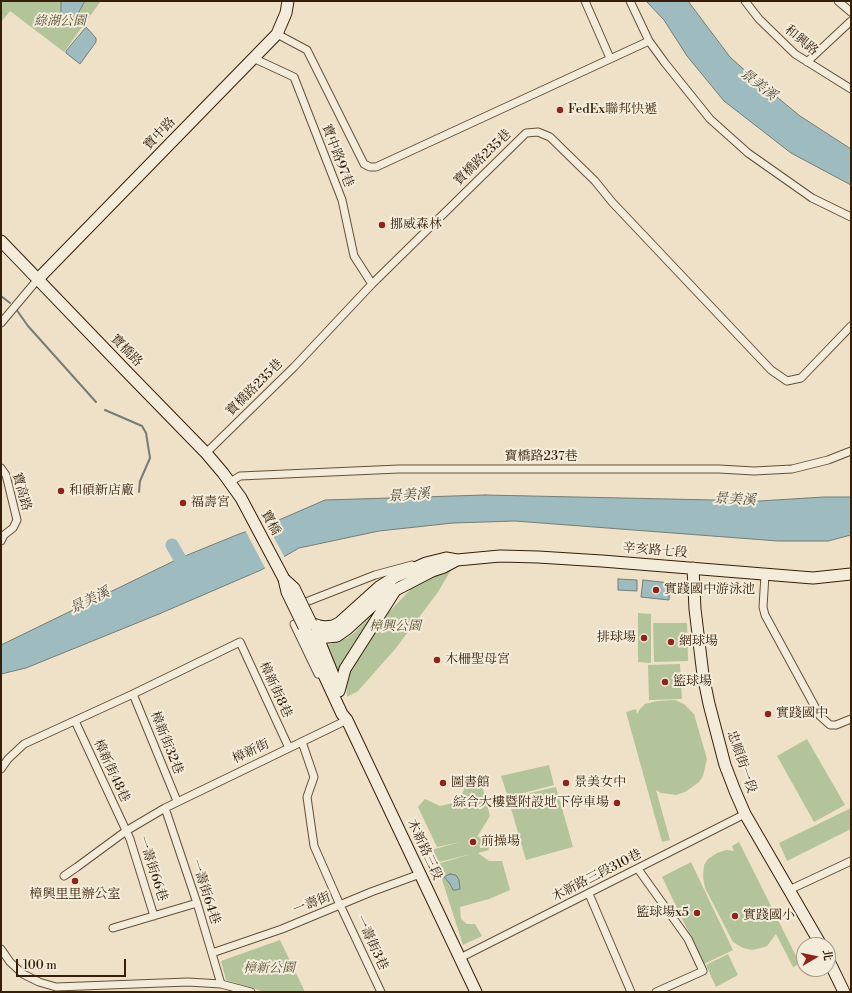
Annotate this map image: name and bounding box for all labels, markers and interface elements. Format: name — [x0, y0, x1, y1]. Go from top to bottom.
park label: 綠湖公園 — [34, 14, 86, 30]
street label: 和興路 — [781, 22, 821, 60]
water label: 景美溪 — [736, 65, 780, 105]
place label: FedEx聯邦快遞 — [568, 102, 657, 118]
marker: FedEx聯邦快遞 — [555, 105, 565, 115]
street label: 寶中路 — [141, 115, 179, 153]
street label: 寶中路97巷 — [318, 122, 356, 190]
street label: 寶橋路235巷 — [451, 127, 515, 189]
place label: 挪威森林 — [390, 217, 442, 233]
marker: 挪威森林 — [377, 220, 387, 230]
street label: 寶橋路 — [107, 332, 145, 370]
street label: 寶橋路235巷 — [223, 356, 287, 420]
street label: 寶橋路237巷 — [505, 449, 577, 465]
street label: 寶高路 — [8, 471, 34, 513]
place label: 和碩新店廠 — [69, 483, 134, 499]
marker: 和碩新店廠 — [56, 486, 66, 496]
water label: 景美溪 — [387, 486, 431, 506]
water label: 景美溪 — [714, 491, 756, 509]
place label: 福壽宮 — [191, 495, 230, 511]
marker: 福壽宮 — [178, 498, 188, 508]
street label: 寶橋 — [257, 508, 283, 538]
street label: 辛亥路七段 — [622, 540, 688, 562]
place label: 實踐國中游泳池 — [664, 582, 755, 598]
water label: 景美溪 — [67, 585, 113, 617]
marker: 實踐國中游泳池 — [651, 585, 661, 595]
park label: 樟興公園 — [369, 619, 421, 635]
place label: 排球場 — [597, 630, 636, 646]
marker: 排球場 — [639, 633, 649, 643]
place label: 網球場 — [679, 634, 718, 650]
marker: 網球場 — [666, 637, 676, 647]
place label: 木柵聖母宮 — [445, 652, 510, 668]
marker: 木柵聖母宮 — [432, 655, 442, 665]
street label: 樟新街8巷 — [255, 660, 295, 720]
place label: 籃球場 — [673, 674, 712, 690]
marker: 籃球場 — [660, 677, 670, 687]
place label: 實踐國中 — [776, 706, 828, 722]
street label: 樟新街32巷 — [146, 709, 186, 777]
marker: 實踐國中 — [763, 709, 773, 719]
street label: 忠順街一段 — [723, 729, 759, 795]
street label: 樟新街48巷 — [90, 737, 132, 805]
street label: 樟新街 — [230, 737, 272, 767]
place label: 圖書館 — [451, 775, 490, 791]
place label: 景美女中 — [574, 775, 626, 791]
marker: 圖書館 — [438, 778, 448, 788]
marker: 景美女中 — [561, 778, 571, 788]
place label: 綜合大樓暨附設地下停車場 — [453, 795, 609, 811]
marker: 綜合大樓暨附設地下停車場 — [612, 798, 622, 808]
street label: 木新路三段 — [403, 817, 445, 883]
street label: 一壽街66巷 — [134, 834, 170, 904]
place label: 前操場 — [481, 834, 520, 850]
marker: 前操場 — [468, 837, 478, 847]
street label: 木新路三段310巷 — [550, 847, 644, 905]
street label: 一壽街64巷 — [187, 857, 223, 927]
marker: 樟興里里辦公室 — [70, 876, 80, 886]
place label: 樟興里里辦公室 — [30, 887, 120, 903]
street label: 一壽街 — [291, 889, 333, 919]
place label: 籃球場x5 — [636, 905, 689, 921]
marker: 籃球場x5 — [692, 908, 702, 918]
place label: 實踐國小 — [743, 908, 795, 924]
marker: 實踐國小 — [730, 911, 740, 921]
street label: 一壽街3巷 — [351, 913, 391, 973]
north arrow — [796, 937, 836, 977]
text: 北 — [819, 949, 835, 962]
scale bar — [18, 951, 128, 977]
text: 100 m — [23, 958, 57, 973]
park label: 樟新公園 — [243, 961, 295, 977]

